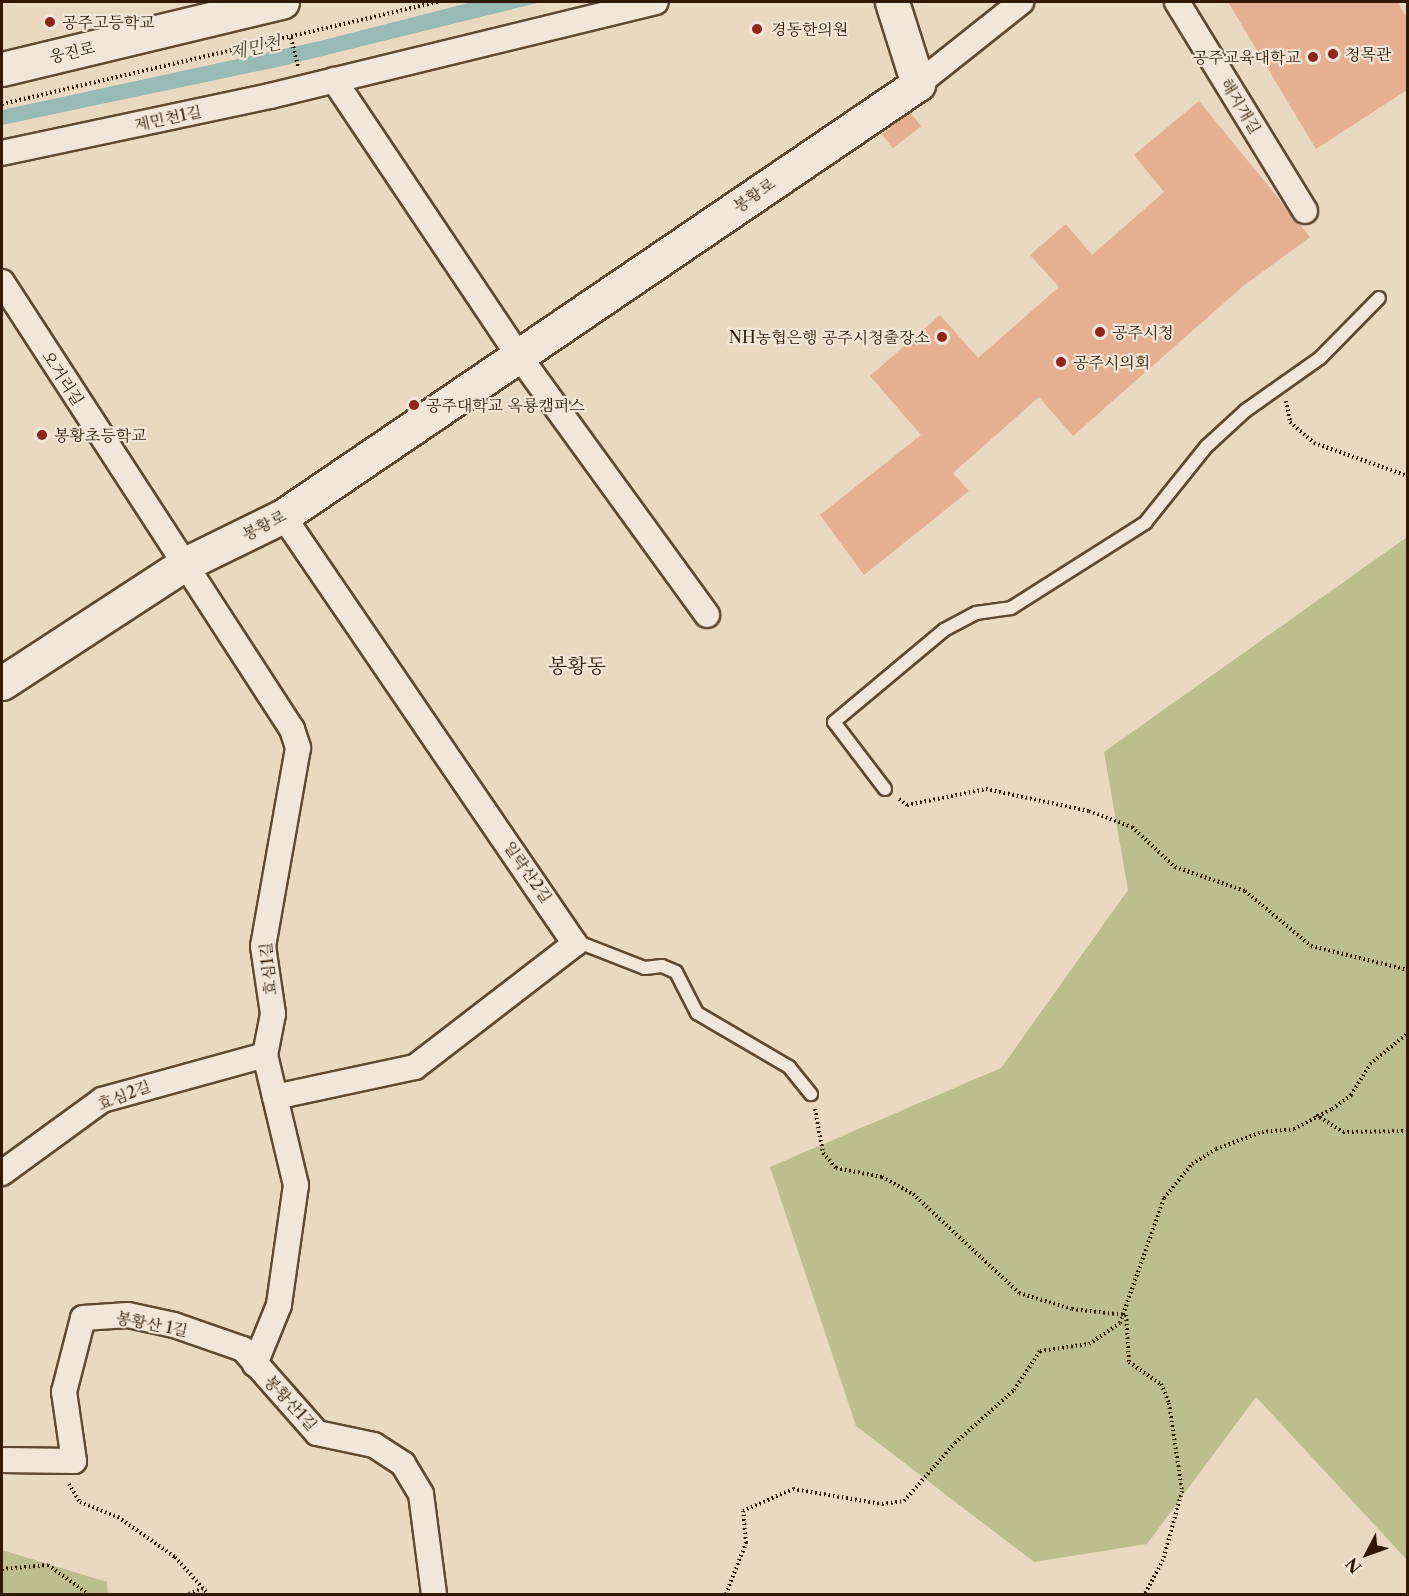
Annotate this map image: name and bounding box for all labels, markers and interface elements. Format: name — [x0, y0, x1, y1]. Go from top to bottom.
place label: 공주고등학교 — [62, 12, 155, 32]
marker: 공주고등학교 — [43, 15, 57, 29]
place label: 경동한의원 — [771, 19, 848, 39]
marker: 경동한의원 — [748, 20, 766, 38]
water label: 제민천 — [227, 32, 283, 64]
street label: 웅진로 — [47, 37, 97, 67]
place label: 청목관 — [1345, 44, 1391, 64]
place label: 공주교육대학교 — [1193, 47, 1301, 67]
marker: 청목관 — [1326, 47, 1340, 61]
marker: 공주교육대학교 — [1306, 50, 1320, 64]
street label: 해지개길 — [1217, 75, 1265, 137]
street label: 제민천1길 — [132, 101, 204, 135]
street label: 봉황로 — [730, 174, 778, 216]
place label: 공주시청 — [1112, 322, 1174, 342]
marker: 공주시청 — [1093, 325, 1107, 339]
place label: NH농협은행 공주시청출장소 — [729, 327, 930, 347]
marker: NH농협은행 공주시청출장소 — [935, 330, 949, 344]
street label: 오거리길 — [38, 347, 88, 409]
place label: 공주시의회 — [1073, 352, 1150, 372]
marker: 공주시의회 — [1054, 355, 1068, 369]
place label: 공주대학교 옥룡캠퍼스 — [426, 395, 585, 415]
marker: 공주대학교 옥룡캠퍼스 — [407, 398, 421, 412]
place label: 봉황초등학교 — [54, 425, 147, 445]
marker: 봉황초등학교 — [35, 428, 49, 442]
street label: 봉황로 — [239, 506, 289, 544]
district label: 봉황동 — [548, 654, 606, 678]
street label: 일락산2길 — [500, 837, 556, 907]
street label: 효심1길 — [256, 942, 280, 996]
street label: 효심2길 — [95, 1076, 153, 1114]
street label: 봉황산 1길 — [114, 1308, 190, 1340]
street label: 봉황산1길 — [261, 1371, 321, 1435]
north arrow — [1337, 1524, 1397, 1584]
text: N — [1341, 1554, 1366, 1578]

